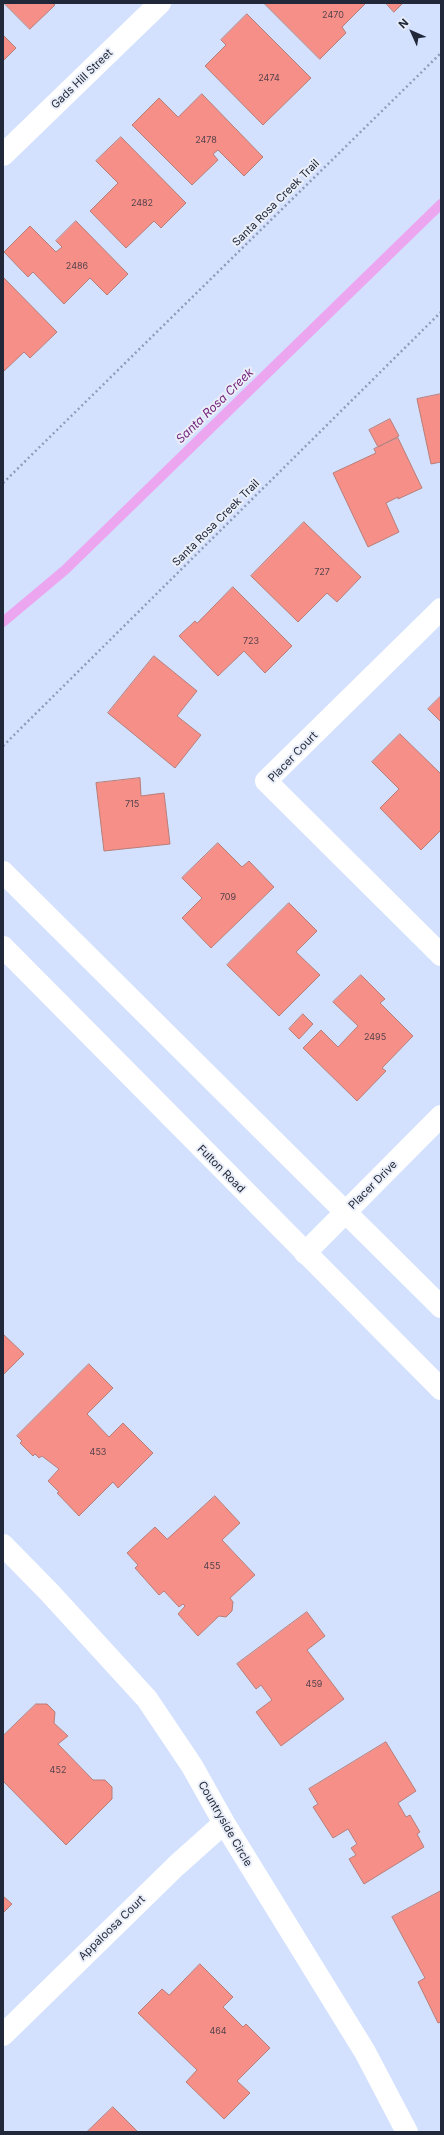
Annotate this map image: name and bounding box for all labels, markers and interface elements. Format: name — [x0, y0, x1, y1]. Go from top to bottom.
house number: 2470 — [322, 10, 344, 20]
north arrow — [392, 12, 432, 52]
text: N — [396, 16, 411, 31]
street label: Gads Hill Street — [49, 46, 115, 112]
house number: 2474 — [258, 73, 280, 83]
house number: 2478 — [195, 135, 217, 145]
street label: Santa Rosa Creek Trail — [230, 157, 322, 249]
house number: 2482 — [131, 198, 153, 208]
house number: 2486 — [66, 261, 88, 271]
water label: Santa Rosa Creek — [173, 365, 257, 447]
street label: Santa Rosa Creek Trail — [170, 477, 262, 569]
house number: 727 — [314, 567, 330, 577]
house number: 723 — [243, 636, 259, 646]
street label: Placer Court — [266, 729, 320, 785]
house number: 715 — [125, 799, 139, 809]
house number: 709 — [220, 892, 236, 902]
house number: 2495 — [364, 1032, 386, 1042]
street label: Fulton Road — [195, 1143, 247, 1195]
street label: Placer Drive — [346, 1158, 400, 1212]
house number: 453 — [90, 1447, 106, 1457]
house number: 455 — [204, 1561, 220, 1571]
house number: 459 — [306, 1679, 322, 1689]
house number: 452 — [50, 1765, 66, 1775]
street label: Countryside Circle — [195, 1779, 255, 1869]
street label: Appaloosa Court — [76, 1893, 148, 1963]
house number: 464 — [209, 2026, 227, 2036]

